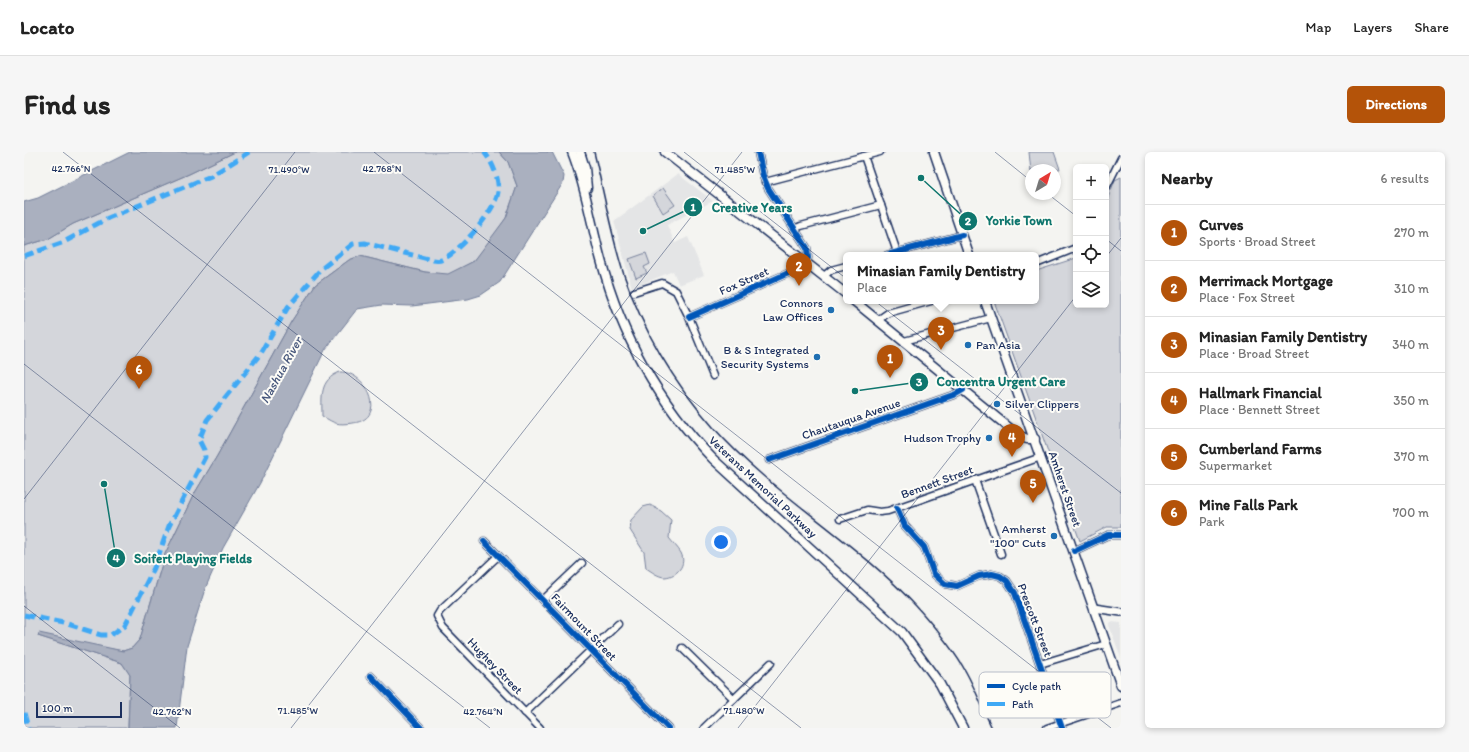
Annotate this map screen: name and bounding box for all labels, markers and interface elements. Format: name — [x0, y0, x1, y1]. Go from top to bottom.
text: Locato — [20, 16, 74, 39]
text: Map — [1306, 19, 1331, 36]
text: Layers — [1353, 19, 1392, 36]
text: Share — [1414, 19, 1449, 36]
button: Directions — [1347, 86, 1445, 123]
text: Find us — [24, 87, 111, 121]
text: 42.766°N — [52, 162, 91, 175]
text: 42.768°N — [362, 162, 402, 175]
text: 71.490°W — [269, 163, 310, 176]
text: 71.485°W — [715, 163, 756, 176]
north arrow — [1025, 164, 1061, 200]
map controls — [1073, 164, 1109, 308]
button: + — [1073, 164, 1109, 200]
text: Nearby — [1161, 168, 1213, 188]
text: 6 results — [1381, 171, 1429, 186]
callout: Creative Years — [683, 195, 800, 220]
text: 1 — [690, 200, 696, 214]
text: Creative Years — [712, 200, 793, 215]
button: − — [1073, 200, 1109, 236]
callout: Yorkie Town — [958, 208, 1060, 233]
text: Yorkie Town — [985, 213, 1053, 228]
text: 2 — [965, 214, 972, 228]
text: Curves — [1199, 216, 1244, 234]
text: 1 — [1171, 225, 1177, 240]
text: 270 m — [1394, 225, 1429, 240]
text: Sports · Broad Street — [1199, 234, 1316, 249]
button: locate — [1073, 236, 1109, 272]
popup — [843, 252, 1039, 304]
pin: 2 — [786, 253, 812, 286]
text: Minasian Family Dentistry — [857, 262, 1025, 280]
street label: Fox Street — [717, 264, 771, 298]
button: layers — [1073, 272, 1109, 308]
text: Merrimack Mortgage — [1199, 272, 1333, 290]
text: Place — [857, 280, 887, 295]
text: 2 — [1171, 281, 1177, 296]
text: 310 m — [1394, 281, 1429, 296]
text: Place · Fox Street — [1199, 290, 1295, 305]
place label: Connors Law Offices — [763, 296, 823, 324]
marker: Connors Law Offices — [826, 305, 836, 315]
pin: 3 — [928, 317, 954, 350]
text: Minasian Family Dentistry — [1199, 328, 1367, 346]
water label: Nashua River — [257, 333, 306, 406]
text: 3 — [1170, 337, 1178, 352]
text: 340 m — [1392, 337, 1429, 352]
place label: Pan Asia — [976, 338, 1021, 352]
marker: Pan Asia — [963, 340, 973, 350]
place label: B & S Integrated Security Systems — [721, 343, 809, 371]
pin: 1 — [877, 345, 903, 378]
text: Place · Broad Street — [1199, 346, 1309, 361]
marker: B & S Integrated Security Systems — [812, 352, 822, 362]
pin: 6 — [126, 356, 152, 389]
callout: Concentra Urgent Care — [909, 369, 1074, 394]
text: Concentra Urgent Care — [937, 374, 1065, 390]
text: 3 — [916, 375, 923, 389]
text: Hallmark Financial — [1199, 384, 1322, 402]
text: 4 — [1170, 393, 1178, 408]
text: 350 m — [1393, 393, 1429, 408]
street label: Chautauqua Avenue — [800, 395, 902, 442]
place label: Silver Clippers — [1005, 397, 1079, 411]
marker: Silver Clippers — [992, 399, 1002, 409]
text: Place · Bennett Street — [1199, 402, 1320, 417]
pin: 4 — [999, 424, 1025, 457]
place label: Hudson Trophy — [904, 431, 981, 445]
street label: Veterans Memorial Parkway — [706, 433, 820, 541]
marker: Hudson Trophy — [984, 433, 994, 443]
text: Cumberland Farms — [1199, 440, 1322, 458]
street label: Amherst Street — [1046, 449, 1085, 529]
text: 5 — [1171, 449, 1177, 464]
text: 370 m — [1394, 449, 1429, 464]
text: Supermarket — [1199, 458, 1272, 473]
street label: Bennett Street — [899, 462, 975, 502]
pin: 5 — [1020, 470, 1046, 503]
text: Mine Falls Park — [1199, 496, 1298, 514]
text: 6 — [1171, 505, 1177, 520]
text: 700 m — [1393, 505, 1429, 520]
text: Park — [1199, 514, 1225, 529]
place label: Amherst "100" Cuts — [990, 522, 1046, 550]
marker: Amherst "100" Cuts — [1049, 531, 1059, 541]
your location — [711, 532, 731, 552]
callout: Soifert Playing Fields — [106, 546, 260, 571]
text: 4 — [112, 551, 120, 565]
text: Soifert Playing Fields — [134, 551, 252, 567]
street label: Prescott Street — [1015, 581, 1056, 659]
street label: Fairmount Street — [548, 590, 620, 664]
street label: Hughey Street — [465, 635, 526, 698]
legend — [979, 672, 1111, 718]
text: Cycle path — [1012, 680, 1061, 693]
text: Path — [1012, 698, 1034, 711]
scale bar — [36, 700, 122, 719]
text: 100 m — [42, 702, 72, 715]
text: 71.485°W — [278, 704, 319, 717]
text: 71.480°W — [723, 704, 765, 717]
text: 42.762°N — [153, 705, 192, 718]
text: 42.764°N — [463, 705, 503, 718]

